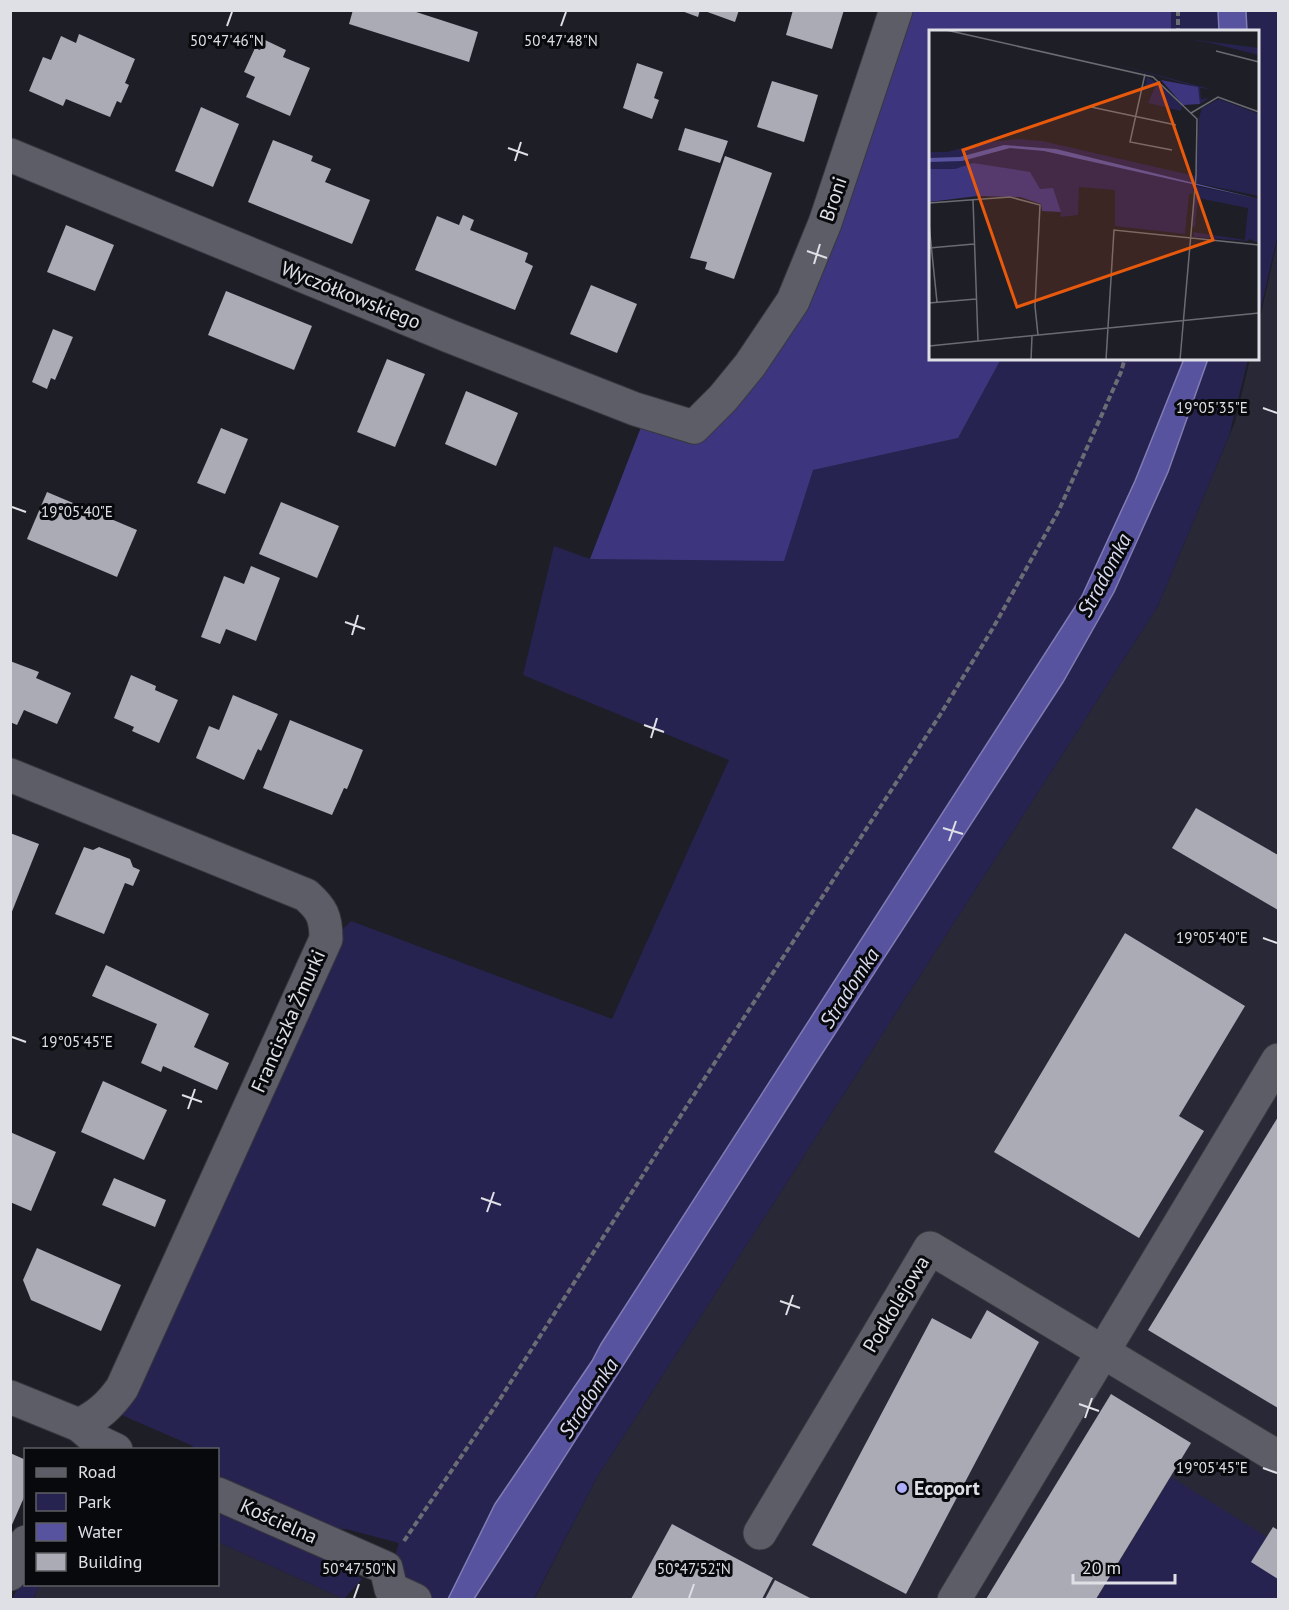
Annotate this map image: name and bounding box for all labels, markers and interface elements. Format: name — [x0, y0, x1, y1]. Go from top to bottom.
inset map — [929, 30, 1259, 360]
text: 50°47'46"N — [190, 31, 264, 50]
text: 50°47'48"N — [524, 31, 598, 50]
street label: Broni — [813, 173, 853, 225]
street label: Wyczółkowskiego — [277, 255, 425, 335]
text: 19°05'35"E — [1176, 398, 1248, 417]
text: 19°05'40"E — [41, 502, 113, 521]
water label: Stradomka — [1071, 528, 1138, 621]
text: 19°05'40"E — [1176, 928, 1248, 947]
water label: Stradomka — [813, 942, 885, 1033]
street label: Franciszka Żmurki — [245, 946, 331, 1096]
text: 19°05'45"E — [41, 1032, 113, 1051]
street label: Podkolejowa — [857, 1251, 935, 1357]
water label: Stradomka — [552, 1352, 624, 1443]
legend — [24, 1448, 219, 1586]
text: 19°05'45"E — [1176, 1458, 1248, 1477]
text: Road — [78, 1460, 116, 1483]
place label: Ecoport — [914, 1475, 980, 1501]
marker: Ecoport — [895, 1481, 909, 1495]
text: Park — [78, 1490, 111, 1513]
street label: Kościelna — [236, 1493, 322, 1549]
text: Water — [78, 1520, 122, 1543]
scale bar — [1073, 1547, 1175, 1585]
text: Building — [78, 1550, 142, 1573]
text: 20 m — [1082, 1556, 1121, 1579]
text: 50°47'50"N — [322, 1559, 396, 1578]
text: 50°47'52"N — [657, 1559, 731, 1578]

